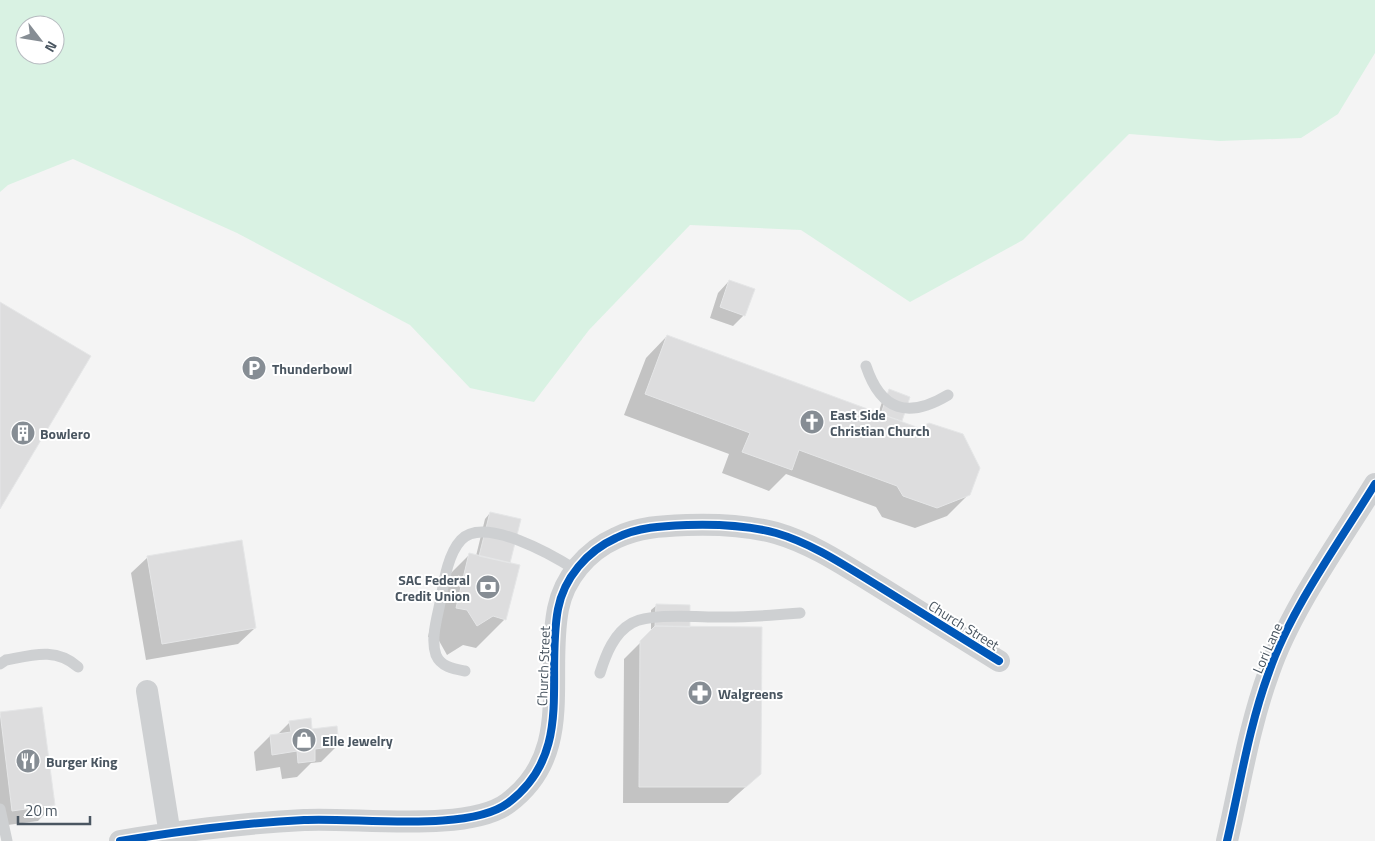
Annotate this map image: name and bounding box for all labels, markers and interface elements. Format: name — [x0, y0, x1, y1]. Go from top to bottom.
north arrow — [15, 15, 65, 65]
text: N — [40, 37, 63, 57]
parking icon: Thunderbowl — [241, 355, 267, 381]
place label: Thunderbowl — [272, 358, 352, 379]
place label: East Side Christian Church — [830, 404, 930, 441]
church icon: East Side Christian Church — [799, 409, 825, 435]
building icon: Bowlero — [10, 420, 36, 446]
place label: Bowlero — [40, 423, 90, 444]
place label: SAC Federal Credit Union — [395, 569, 470, 606]
bank icon: SAC Federal Credit Union — [475, 574, 501, 600]
street label: Church Street — [924, 595, 1004, 655]
street label: Lori Lane — [1247, 619, 1287, 677]
street label: Church Street — [531, 626, 555, 706]
pharmacy icon: Walgreens — [687, 680, 713, 706]
place label: Walgreens — [718, 683, 783, 704]
shop icon: Elle Jewelry — [291, 727, 317, 753]
place label: Elle Jewelry — [322, 730, 393, 751]
restaurant icon: Burger King — [15, 748, 41, 774]
place label: Burger King — [46, 751, 118, 772]
scale bar — [18, 794, 90, 826]
text: 20 m — [25, 799, 58, 822]

